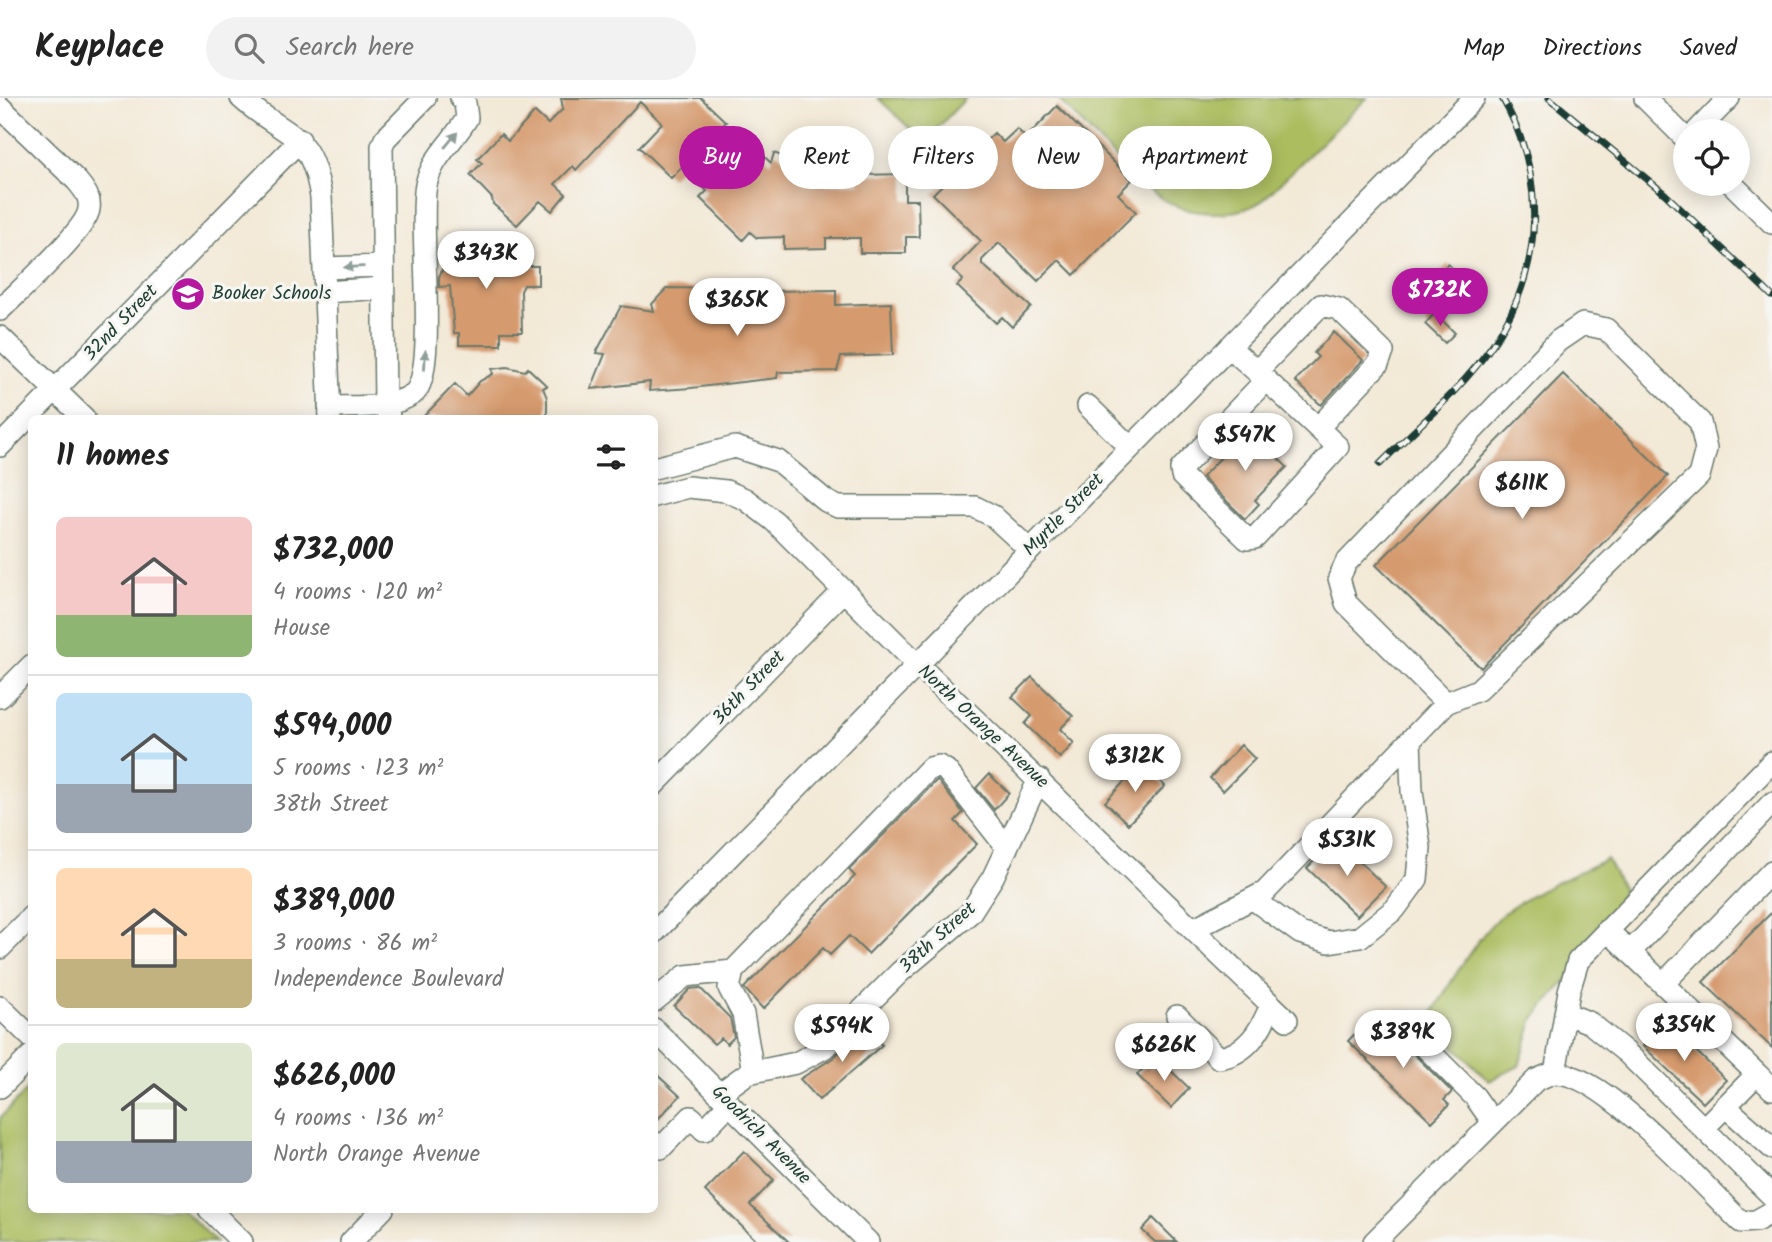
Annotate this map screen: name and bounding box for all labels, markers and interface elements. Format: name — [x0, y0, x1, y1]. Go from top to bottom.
search box — [206, 17, 696, 80]
text: Keyplace — [35, 22, 164, 75]
text: Search here — [286, 27, 414, 69]
icon: search — [230, 29, 268, 67]
text: Map — [1463, 29, 1505, 68]
text: Directions — [1543, 29, 1642, 68]
text: Saved — [1680, 29, 1737, 68]
map controls — [1673, 119, 1750, 196]
button: locate — [1673, 119, 1750, 196]
chip: Buy — [679, 126, 765, 189]
chip: Rent — [779, 126, 874, 189]
chip: Filters — [888, 126, 998, 189]
chip: New — [1012, 126, 1104, 189]
chip: Apartment — [1118, 126, 1272, 189]
one-way arrow — [443, 131, 458, 148]
pin: $343K — [437, 232, 535, 291]
text: $343K — [453, 236, 519, 272]
one-way arrow — [342, 261, 364, 272]
pin: $732K — [1391, 268, 1489, 328]
text: $732K — [1408, 273, 1472, 309]
school or university icon: Booker Schools — [169, 275, 207, 313]
street label: 32nd Street — [76, 277, 166, 368]
pin: $365K — [688, 278, 786, 338]
place label: Booker Schools — [212, 279, 331, 309]
text: $365K — [705, 283, 769, 319]
one-way arrow — [419, 348, 430, 370]
pin: $547K — [1196, 414, 1294, 473]
text: $547K — [1214, 418, 1276, 454]
text: 11 homes — [56, 433, 169, 481]
icon: filters — [592, 438, 630, 476]
pin: $611K — [1473, 462, 1571, 521]
street label: Myrtle Street — [1016, 466, 1112, 564]
text: $611K — [1495, 466, 1549, 502]
text: $732,000 — [273, 527, 393, 575]
icon: home — [112, 545, 196, 629]
text: 4 rooms · 120 m² — [273, 575, 442, 611]
text: House — [273, 611, 330, 647]
street label: 36th Street — [705, 643, 793, 733]
street label: North Orange Avenue — [910, 658, 1056, 797]
text: $594,000 — [273, 703, 392, 751]
icon: home — [112, 721, 196, 805]
pin: $312K — [1086, 734, 1184, 794]
text: $312K — [1105, 739, 1165, 775]
text: 5 rooms · 123 m² — [273, 751, 443, 787]
text: 38th Street — [273, 787, 389, 823]
pin: $531K — [1298, 818, 1396, 878]
text: $531K — [1318, 823, 1376, 859]
text: $389,000 — [273, 878, 394, 926]
street label: 38th Street — [892, 894, 984, 981]
icon: home — [112, 896, 196, 980]
text: 3 rooms · 86 m² — [273, 926, 437, 962]
text: Independence Boulevard — [273, 962, 503, 998]
pin: $594K — [793, 1004, 891, 1064]
pin: $354K — [1635, 1004, 1733, 1063]
text: $354K — [1652, 1008, 1716, 1044]
text: $594K — [810, 1009, 874, 1045]
pin: $389K — [1354, 1010, 1452, 1070]
text: $389K — [1370, 1015, 1436, 1051]
pin: $626K — [1115, 1024, 1213, 1083]
text: $626K — [1131, 1028, 1197, 1064]
text: $626,000 — [273, 1053, 395, 1101]
icon: home — [112, 1071, 196, 1155]
street label: Goodrich Avenue — [704, 1078, 818, 1192]
text: 4 rooms · 136 m² — [273, 1101, 443, 1137]
text: North Orange Avenue — [273, 1137, 480, 1173]

